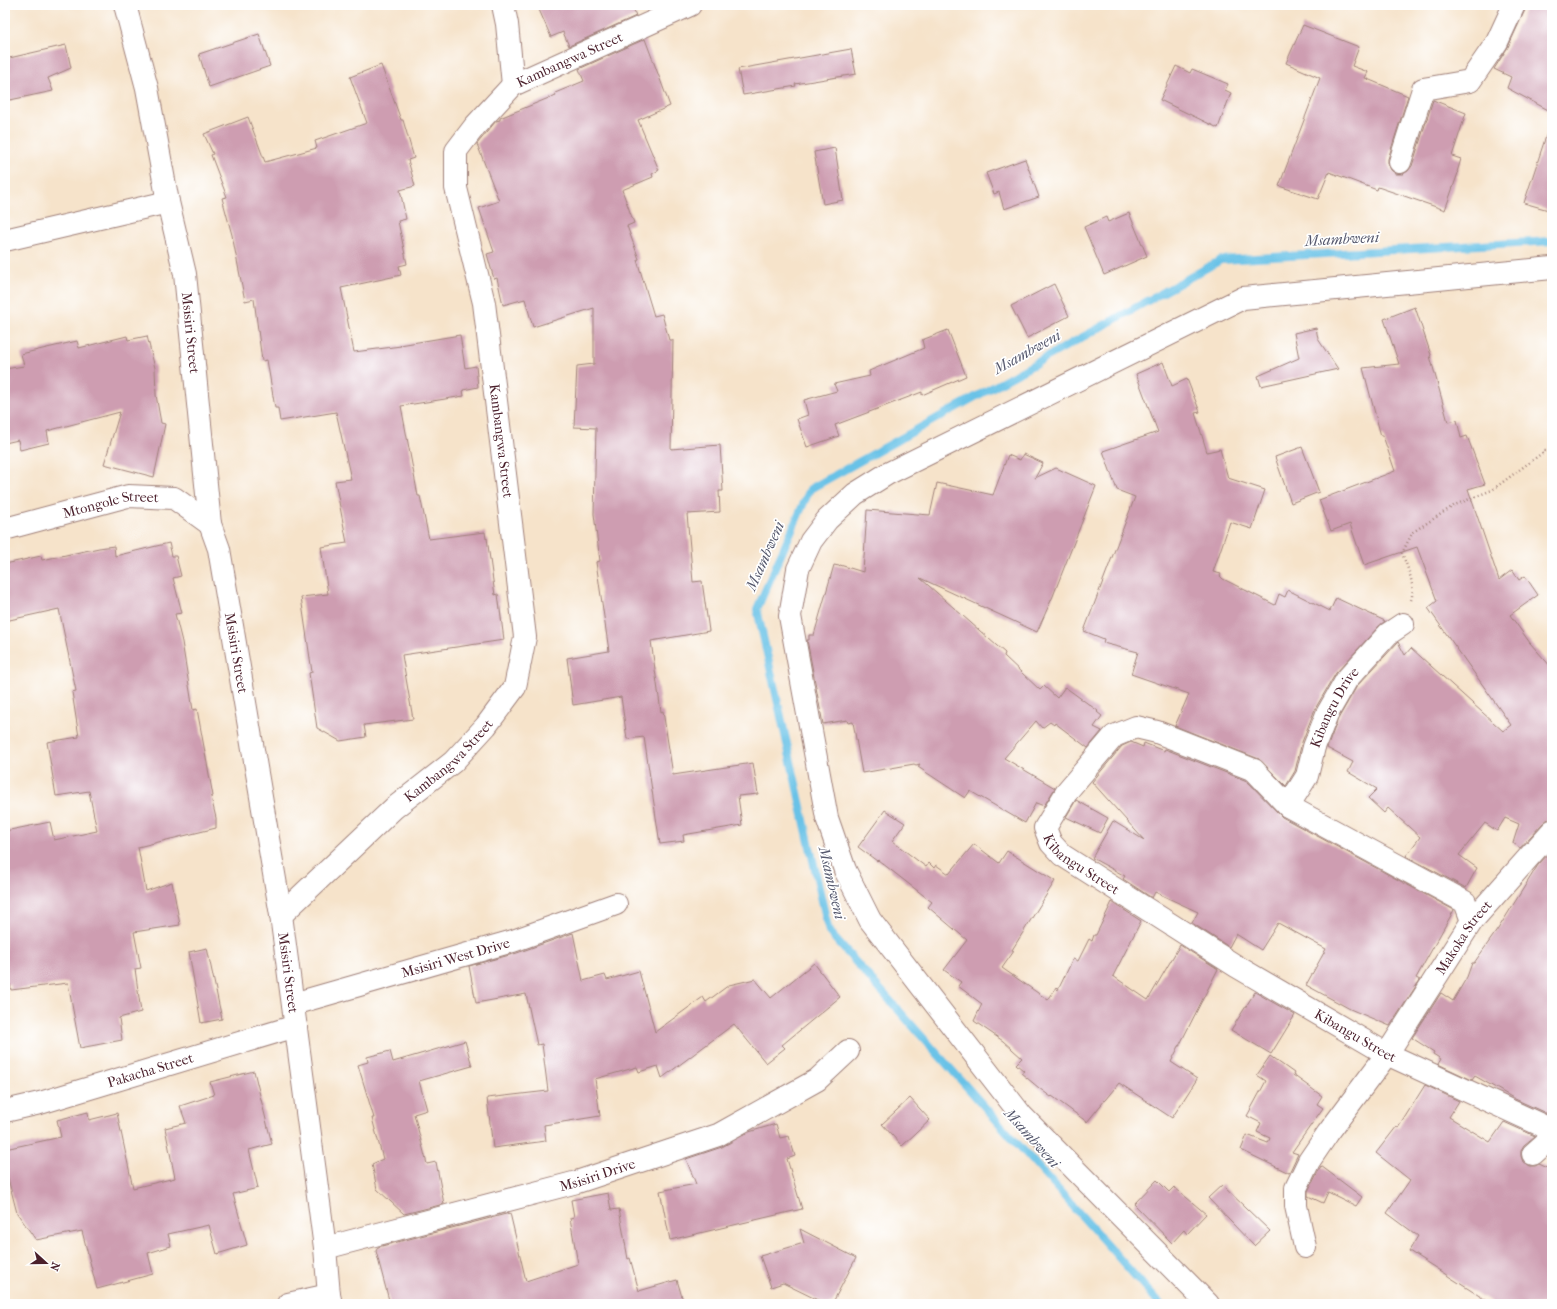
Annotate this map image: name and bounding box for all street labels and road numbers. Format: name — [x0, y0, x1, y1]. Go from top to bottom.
street label: Kambangwa Street — [514, 28, 625, 91]
street label: Msisiri Street — [178, 292, 203, 374]
street label: Kambangwa Street — [486, 383, 516, 499]
street label: Mtongole Street — [61, 488, 159, 522]
street label: Msisiri Street — [221, 611, 252, 695]
street label: Kibangu Drive — [1306, 663, 1362, 750]
street label: Kambangwa Street — [401, 716, 497, 806]
street label: Kibangu Street — [1040, 831, 1123, 898]
street label: Makoka Street — [1432, 896, 1495, 978]
street label: Msisiri Street — [275, 931, 302, 1014]
street label: Msisiri West Drive — [399, 934, 512, 981]
street label: Kibangu Street — [1311, 1005, 1399, 1066]
street label: Pakacha Street — [105, 1049, 195, 1091]
street label: Msisiri Drive — [558, 1155, 638, 1195]

